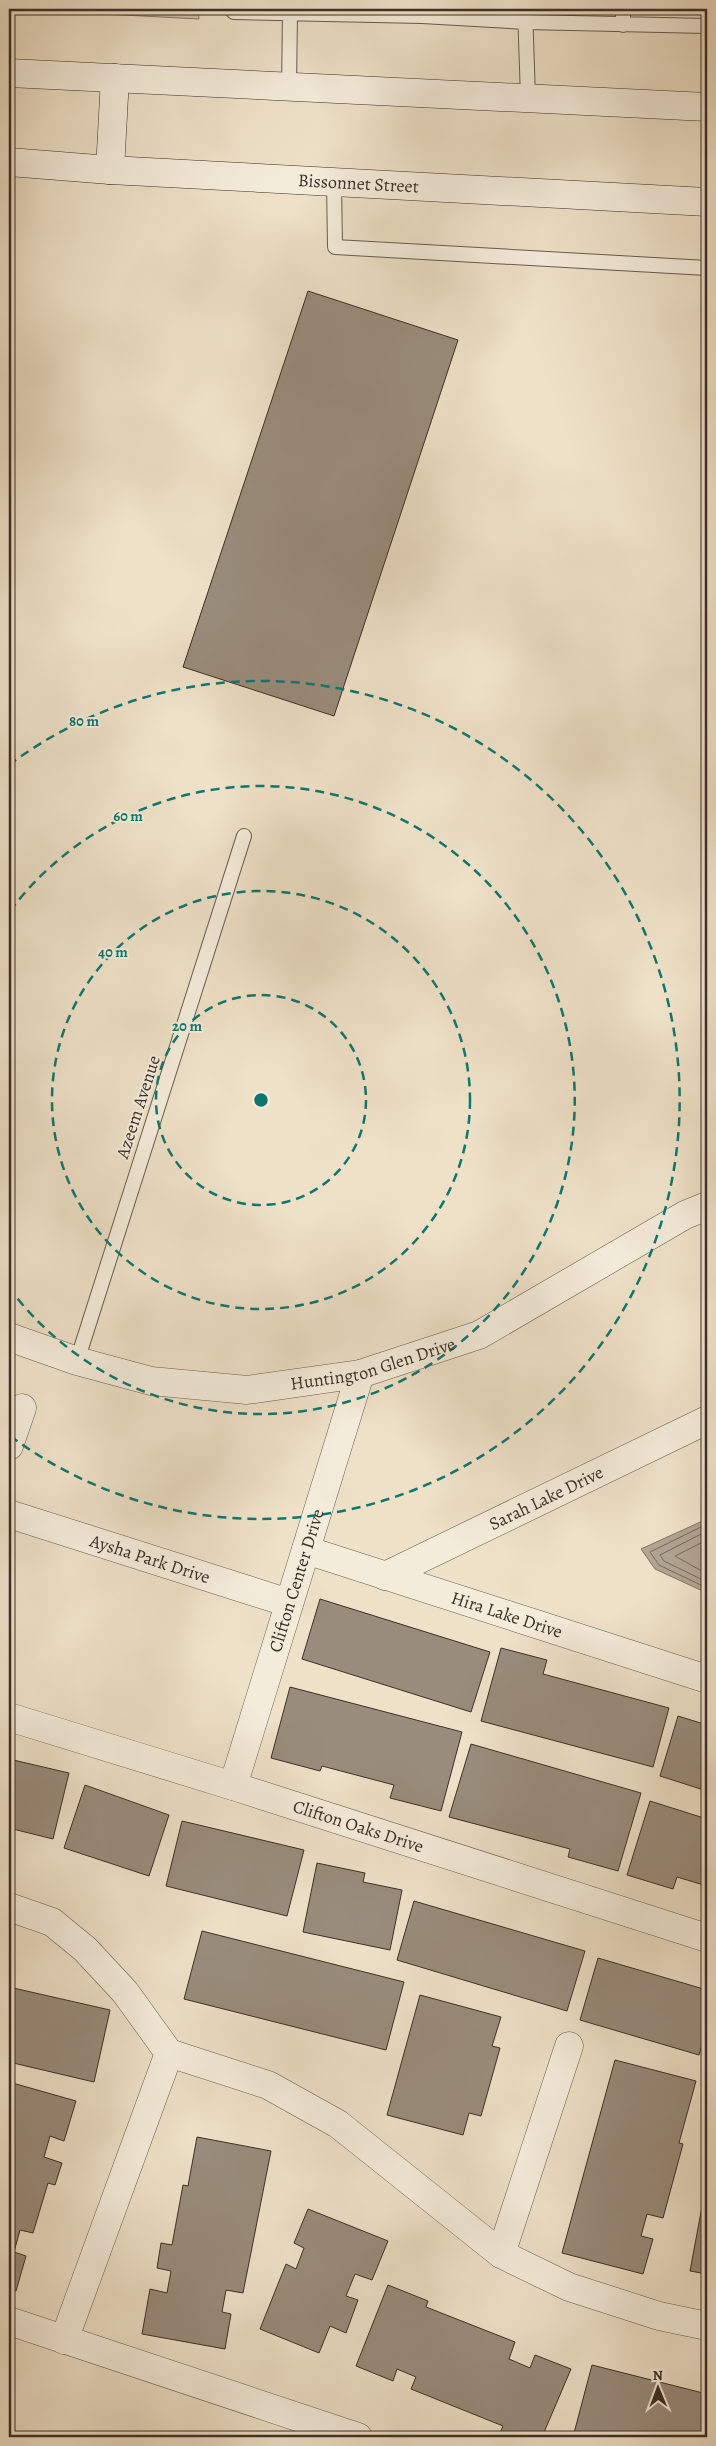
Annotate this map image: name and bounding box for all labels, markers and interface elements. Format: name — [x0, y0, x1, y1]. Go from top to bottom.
street label: Bissonnet Street — [297, 168, 419, 199]
text: 80 m — [69, 711, 99, 731]
text: 60 m — [113, 806, 143, 826]
text: 40 m — [98, 942, 128, 962]
text: 20 m — [172, 1016, 202, 1036]
street label: Azeem Avenue — [110, 1052, 166, 1163]
centre of rings — [252, 1091, 270, 1109]
street label: Huntington Glen Drive — [289, 1332, 458, 1396]
street label: Sarah Lake Drive — [485, 1460, 607, 1536]
street label: Clifton Center Drive — [263, 1506, 330, 1655]
street label: Aysha Park Drive — [86, 1528, 213, 1589]
street label: Hira Lake Drive — [448, 1586, 565, 1644]
street label: Clifton Oaks Drive — [290, 1794, 427, 1858]
north arrow — [634, 2364, 684, 2414]
text: N — [653, 2366, 663, 2385]

